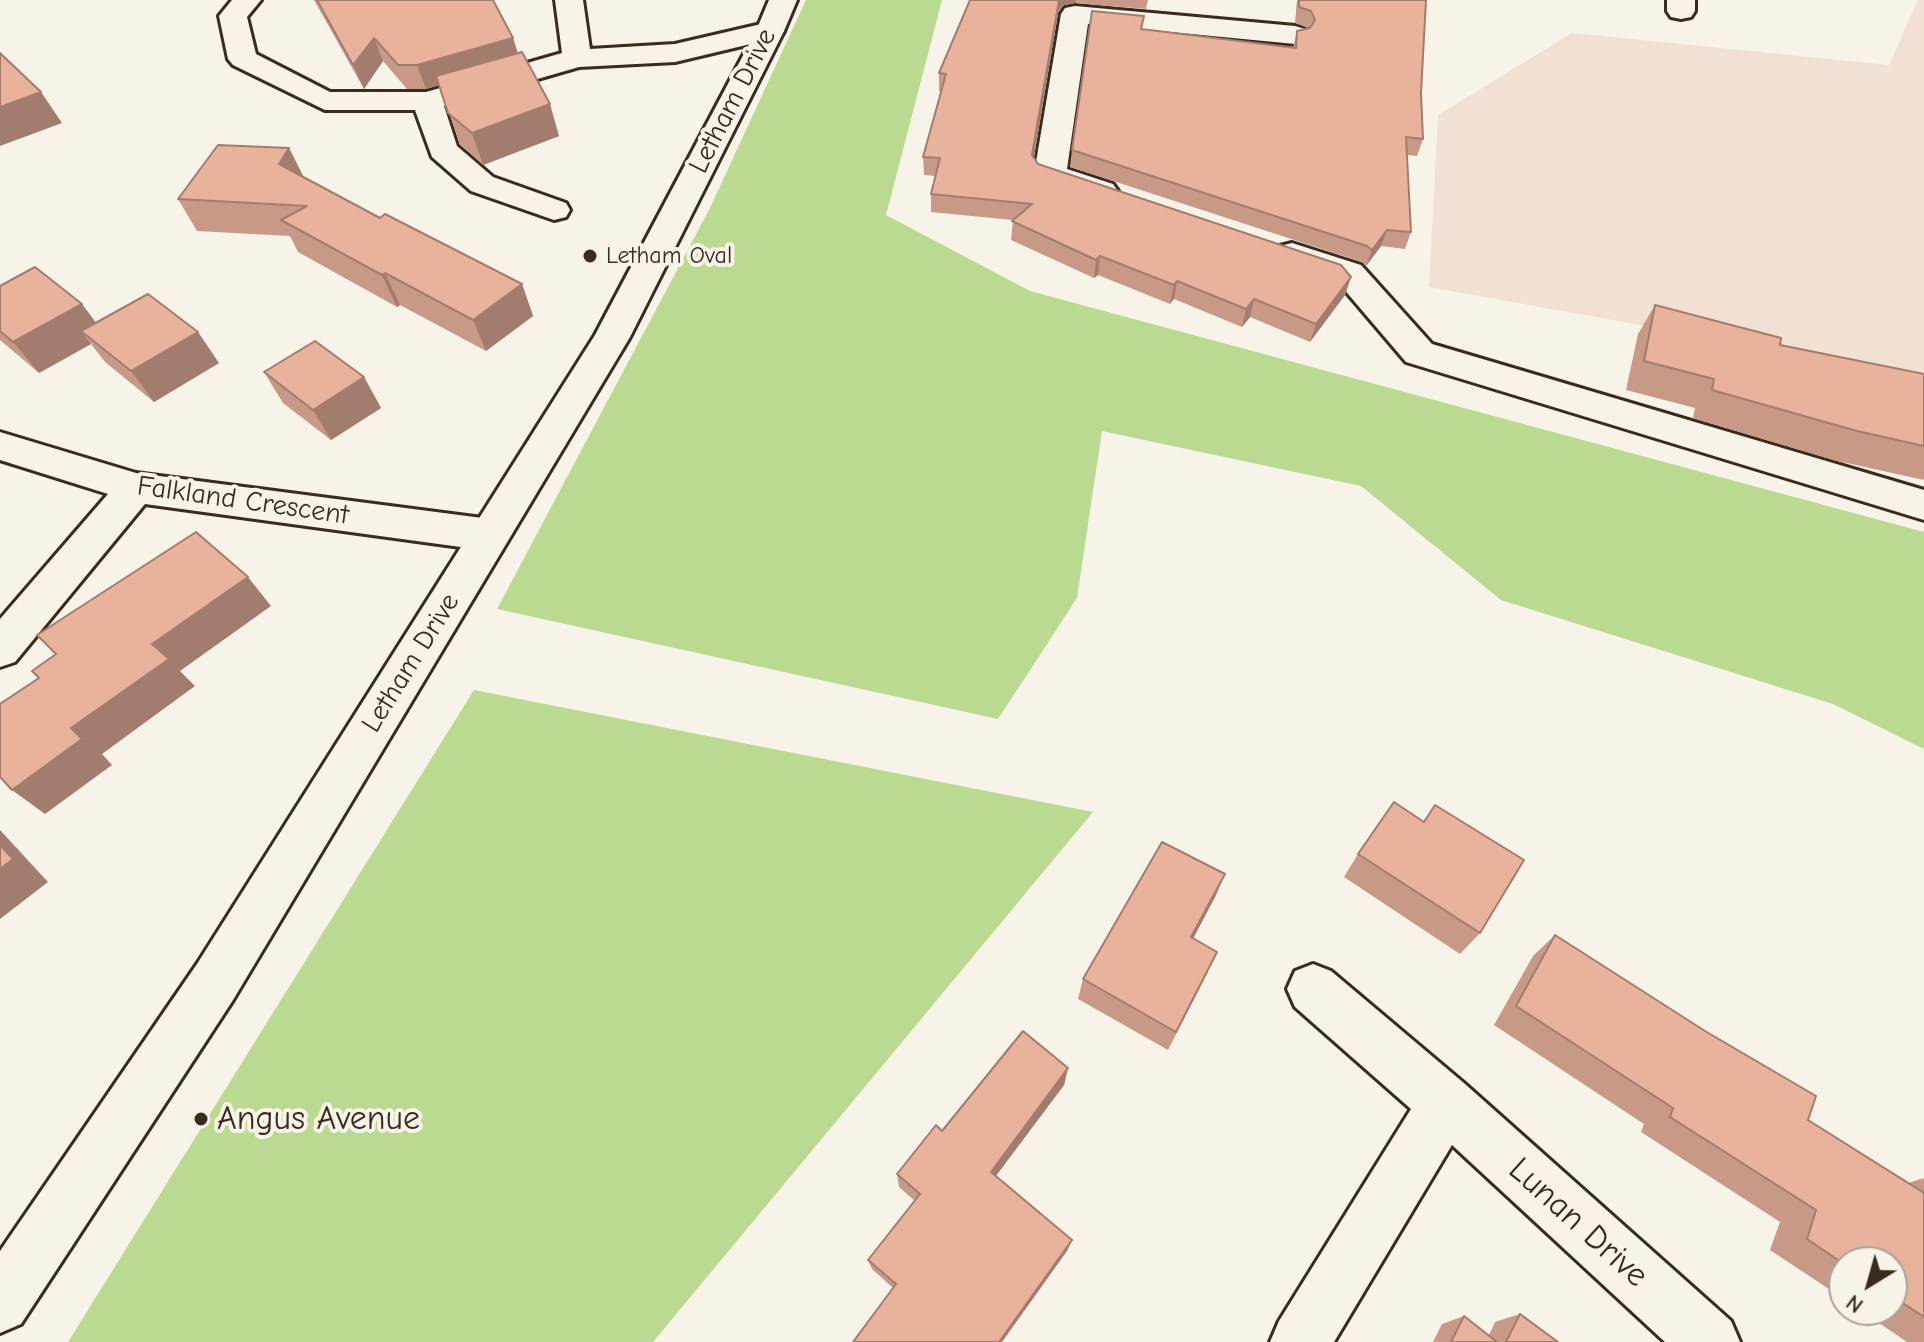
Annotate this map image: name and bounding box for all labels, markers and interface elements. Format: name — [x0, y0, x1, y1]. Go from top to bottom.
street label: Letham Drive — [682, 23, 784, 179]
place label: Letham Oval — [606, 242, 732, 270]
marker: Letham Oval — [581, 247, 599, 265]
street label: Falkland Crescent — [135, 470, 351, 532]
street label: Letham Drive — [355, 587, 467, 739]
place label: Angus Avenue — [217, 1099, 420, 1139]
marker: Angus Avenue — [192, 1110, 210, 1128]
street label: Lunan Drive — [1500, 1150, 1656, 1296]
north arrow — [1828, 1246, 1908, 1326]
text: N — [1841, 1289, 1868, 1318]

